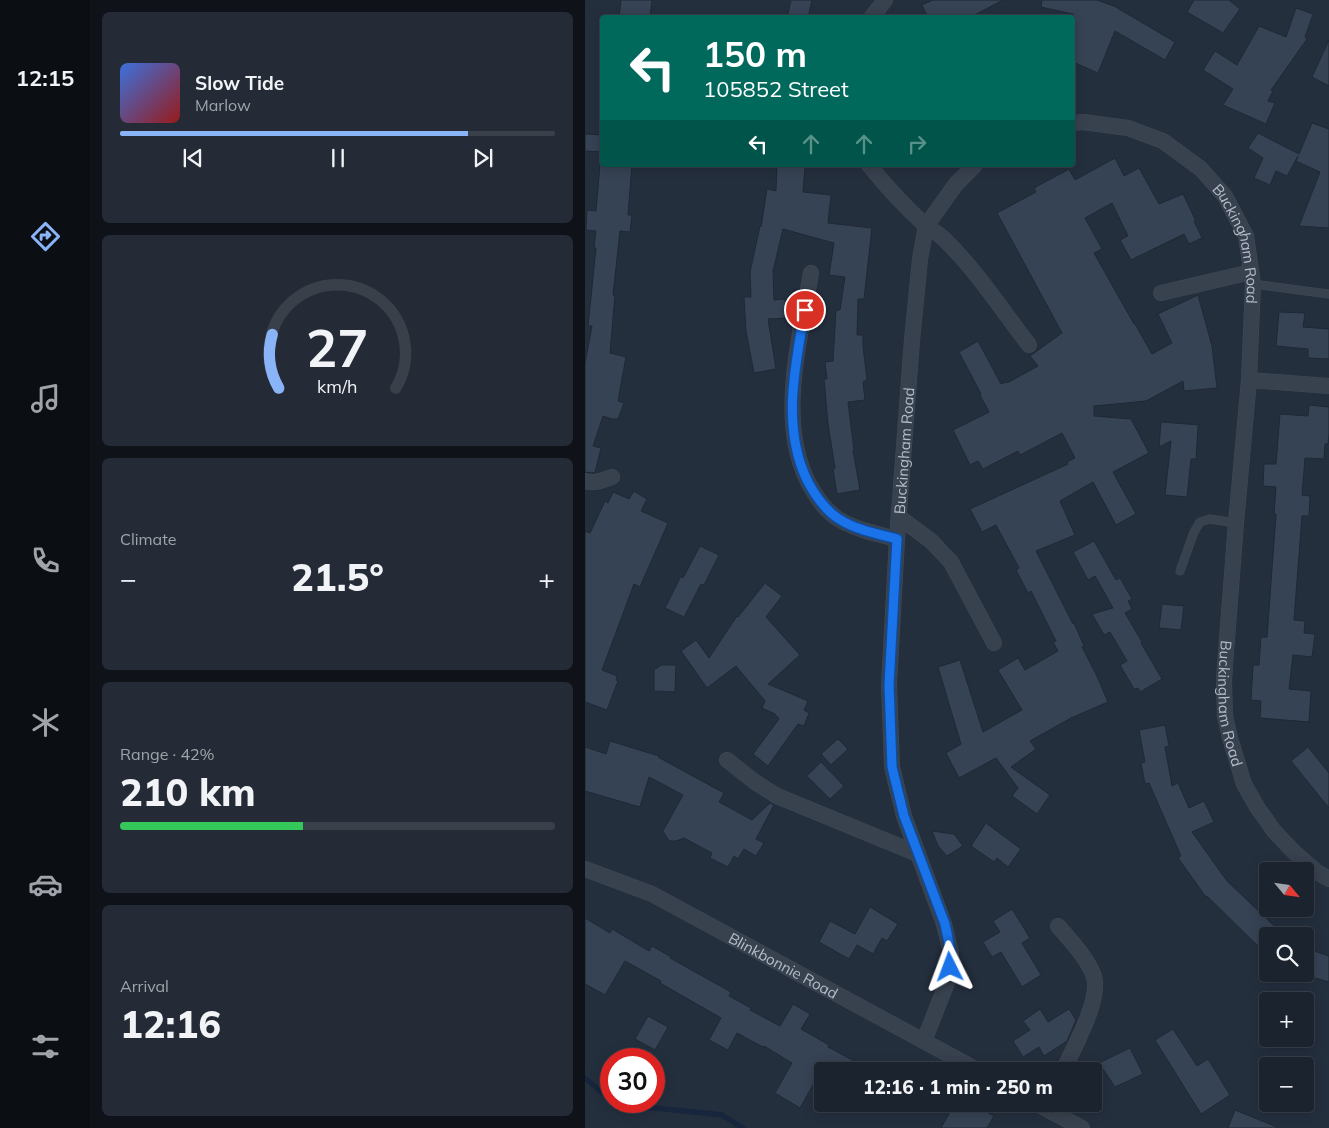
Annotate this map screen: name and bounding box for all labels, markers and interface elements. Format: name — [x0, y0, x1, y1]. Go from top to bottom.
text: 150 m — [703, 32, 807, 76]
icon: left — [620, 35, 685, 100]
text: 12:15 — [16, 64, 74, 92]
text: Slow Tide — [195, 71, 284, 95]
text: 105852 Street — [703, 75, 849, 103]
text: Marlow — [195, 95, 251, 115]
icon: left — [744, 130, 772, 158]
icon: ahead — [797, 130, 825, 158]
icon: ahead — [850, 130, 878, 158]
icon: right — [903, 130, 931, 158]
icon: previous — [179, 144, 207, 172]
icon: pause — [324, 144, 352, 172]
icon: next — [469, 144, 497, 172]
street label: Buckingham Road — [1209, 179, 1263, 304]
icon: directions — [28, 219, 63, 254]
pin — [784, 289, 826, 331]
icon: arrive — [791, 296, 819, 324]
text: 27 — [306, 315, 369, 380]
text: km/h — [317, 375, 358, 397]
icon: music — [28, 381, 63, 416]
street label: Buckingham Road — [889, 387, 918, 515]
text: Climate — [120, 529, 176, 549]
icon: phone — [28, 543, 63, 578]
text: 21.5° — [291, 553, 384, 601]
text: − — [120, 561, 137, 596]
text: + — [538, 561, 555, 596]
street label: Buckingham Road — [1214, 640, 1248, 769]
icon: climate — [28, 705, 63, 740]
text: Range · 42% — [120, 744, 215, 764]
text: 210 km — [120, 768, 256, 816]
north arrow — [1259, 862, 1314, 918]
map controls — [1259, 862, 1314, 1112]
icon: car — [28, 867, 63, 902]
button: search — [1259, 927, 1314, 982]
street label: Blinkbonnie Road — [725, 928, 841, 1002]
position arrow — [923, 940, 975, 992]
text: Arrival — [120, 976, 169, 996]
button: + — [1259, 992, 1314, 1047]
text: 12:16 — [120, 1000, 221, 1048]
icon: filters — [28, 1029, 63, 1064]
speed limit sign: 30 — [600, 1048, 665, 1113]
button: − — [1259, 1057, 1314, 1112]
text: 12:16 · 1 min · 250 m — [863, 1075, 1053, 1099]

